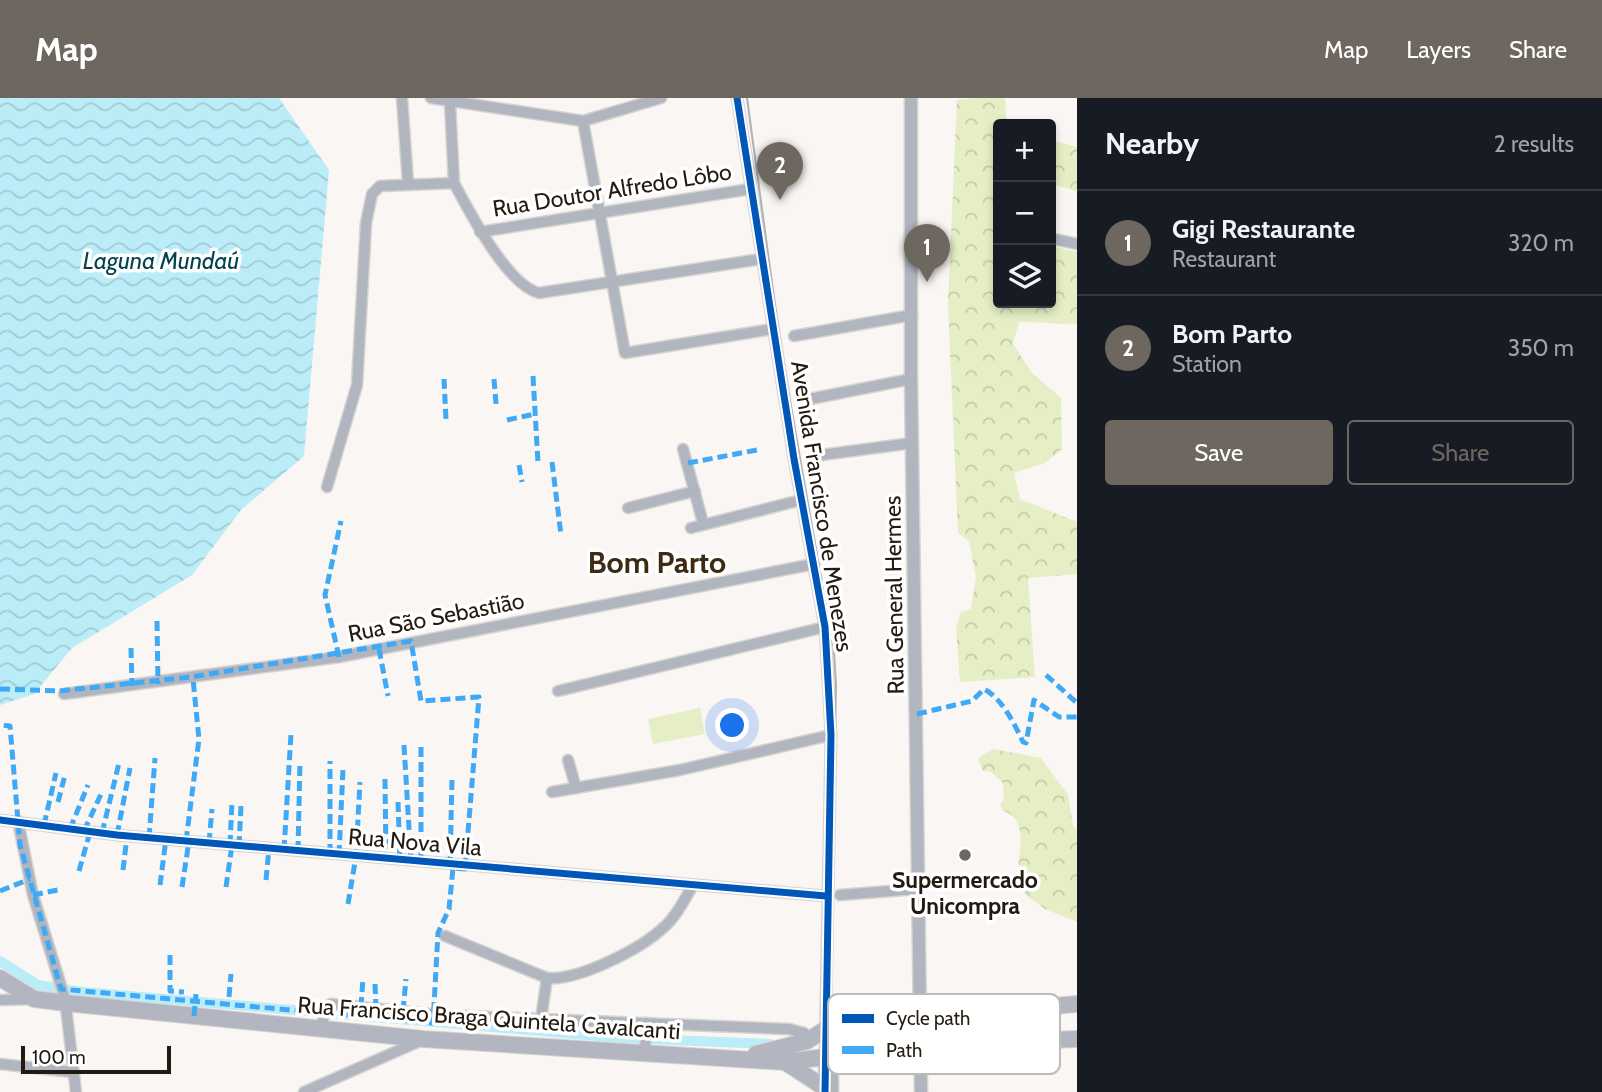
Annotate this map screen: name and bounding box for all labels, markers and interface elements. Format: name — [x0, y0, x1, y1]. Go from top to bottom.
text: Map — [35, 29, 98, 69]
text: Map — [1324, 35, 1368, 64]
text: Layers — [1406, 35, 1471, 64]
text: Share — [1509, 35, 1567, 64]
map controls — [993, 119, 1056, 308]
button: + — [993, 119, 1056, 182]
text: Nearby — [1105, 125, 1199, 162]
text: 2 results — [1494, 130, 1574, 158]
pin: 2 — [757, 142, 803, 200]
street label: Rua Doutor Alfredo Lôbo — [490, 157, 734, 223]
button: − — [993, 182, 1056, 245]
text: Gigi Restaurante — [1172, 213, 1355, 245]
pin: 1 — [904, 224, 950, 282]
text: 1 — [1124, 229, 1132, 257]
text: 320 m — [1508, 229, 1574, 257]
button: layers — [993, 245, 1056, 308]
text: Restaurant — [1172, 245, 1276, 273]
water label: Laguna Mundaú — [83, 246, 239, 275]
text: Bom Parto — [1172, 318, 1292, 350]
text: 2 — [1122, 334, 1134, 362]
text: 350 m — [1508, 334, 1574, 362]
text: Station — [1172, 350, 1242, 378]
street label: Avenida Francisco de Menezes — [785, 358, 859, 654]
button: Save — [1105, 420, 1333, 485]
button: Share — [1347, 420, 1574, 485]
street label: Rua General Hermes — [878, 495, 910, 695]
district label: Bom Parto — [588, 544, 726, 581]
street label: Rua São Sebastião — [345, 586, 527, 648]
your location — [715, 708, 749, 742]
street label: Rua Nova Vila — [347, 822, 483, 862]
marker: Supermercado Unicompra — [957, 847, 973, 863]
place label: Supermercado Unicompra — [892, 866, 1038, 920]
street label: Rua Francisco Braga Quintela Cavalcanti — [297, 991, 681, 1045]
legend — [828, 994, 1060, 1074]
text: Cycle path — [886, 1007, 970, 1030]
text: Path — [886, 1039, 922, 1062]
scale bar — [21, 1043, 172, 1075]
text: 100 m — [32, 1046, 86, 1069]

